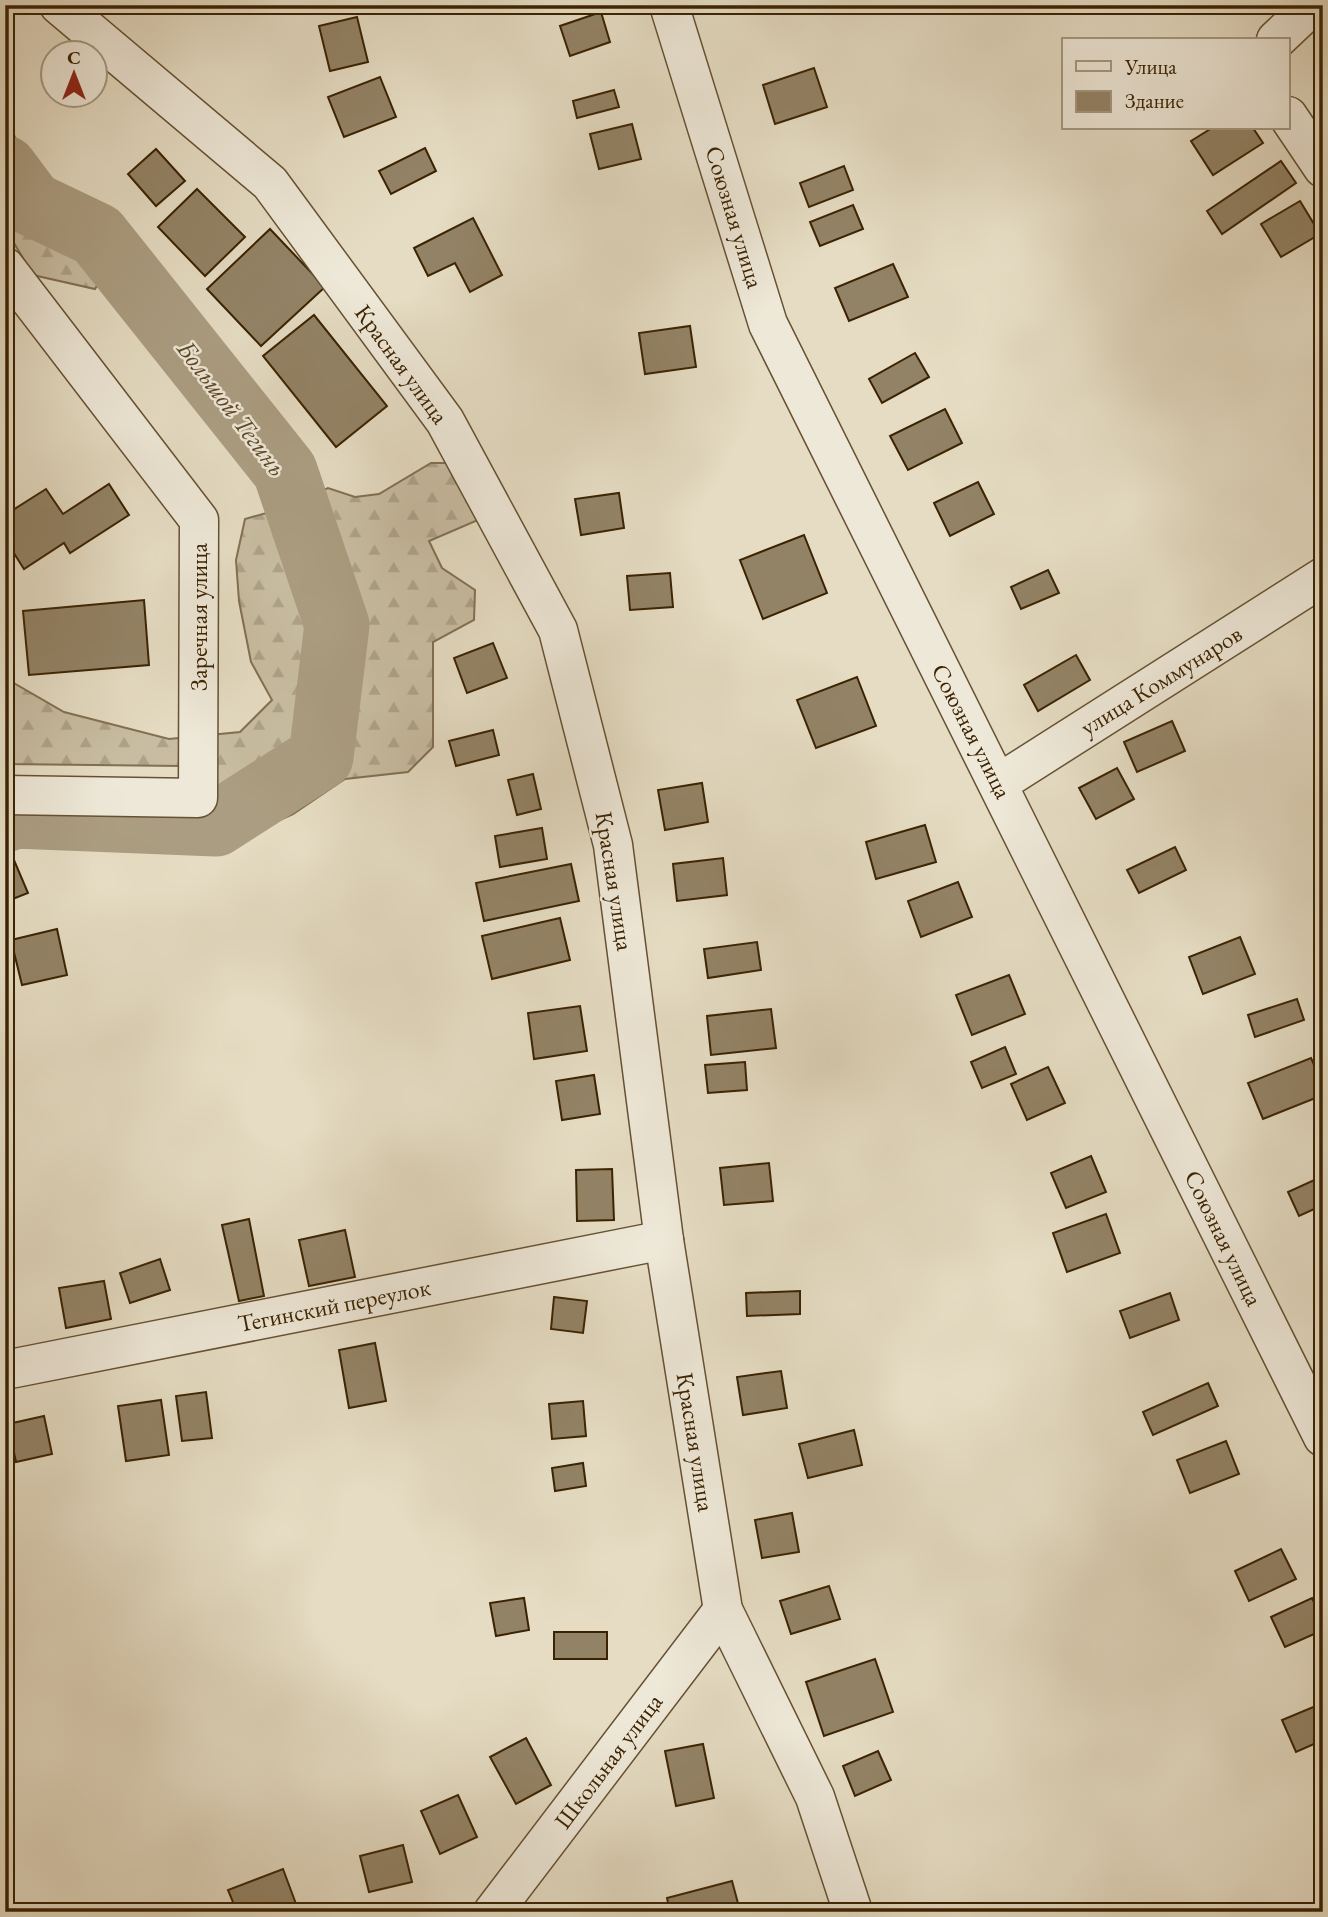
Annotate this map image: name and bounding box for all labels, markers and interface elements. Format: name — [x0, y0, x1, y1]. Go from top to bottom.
north arrow — [38, 38, 108, 108]
legend — [1062, 38, 1290, 130]
text: С — [67, 45, 81, 70]
text: Улица — [1124, 53, 1177, 80]
text: Здание — [1125, 87, 1184, 114]
street label: Союзная улица — [699, 142, 771, 292]
street label: Красная улица — [348, 298, 456, 430]
water label: Большой Тегинь — [169, 332, 294, 483]
street label: Заречная улица — [183, 543, 214, 691]
street label: улица Коммунаров — [1074, 618, 1248, 742]
street label: Союзная улица — [925, 658, 1019, 804]
street label: Красная улица — [589, 809, 641, 953]
street label: Союзная улица — [1178, 1165, 1270, 1311]
street label: Тегинский переулок — [235, 1271, 434, 1339]
street label: Красная улица — [670, 1370, 722, 1514]
street label: Школьная улица — [547, 1687, 669, 1835]

